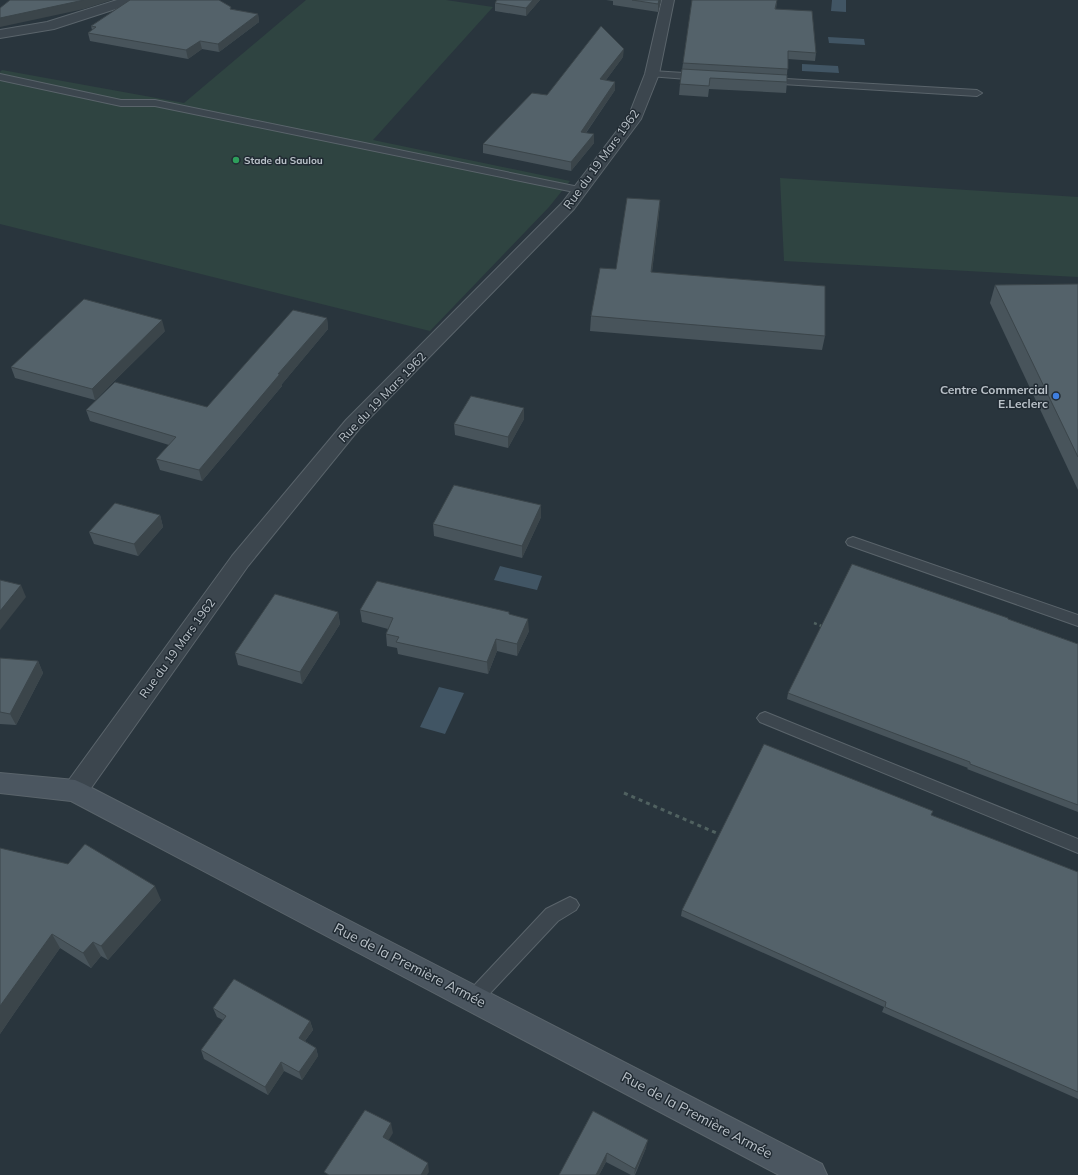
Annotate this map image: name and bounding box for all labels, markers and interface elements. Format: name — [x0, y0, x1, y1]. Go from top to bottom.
street label: Rue du 19 Mars 1962 — [560, 106, 642, 212]
place label: Stade du Saulou — [244, 154, 323, 167]
marker: Stade du Saulou — [231, 155, 241, 165]
street label: Rue du 19 Mars 1962 — [335, 349, 429, 445]
place label: Centre Commercial E.Leclerc — [940, 382, 1048, 411]
marker: Centre Commercial E.Leclerc — [1051, 391, 1061, 401]
street label: Rue du 19 Mars 1962 — [136, 595, 218, 701]
street label: Rue de la Première Armée — [331, 919, 489, 1011]
street label: Rue de la Première Armée — [619, 1068, 775, 1162]

